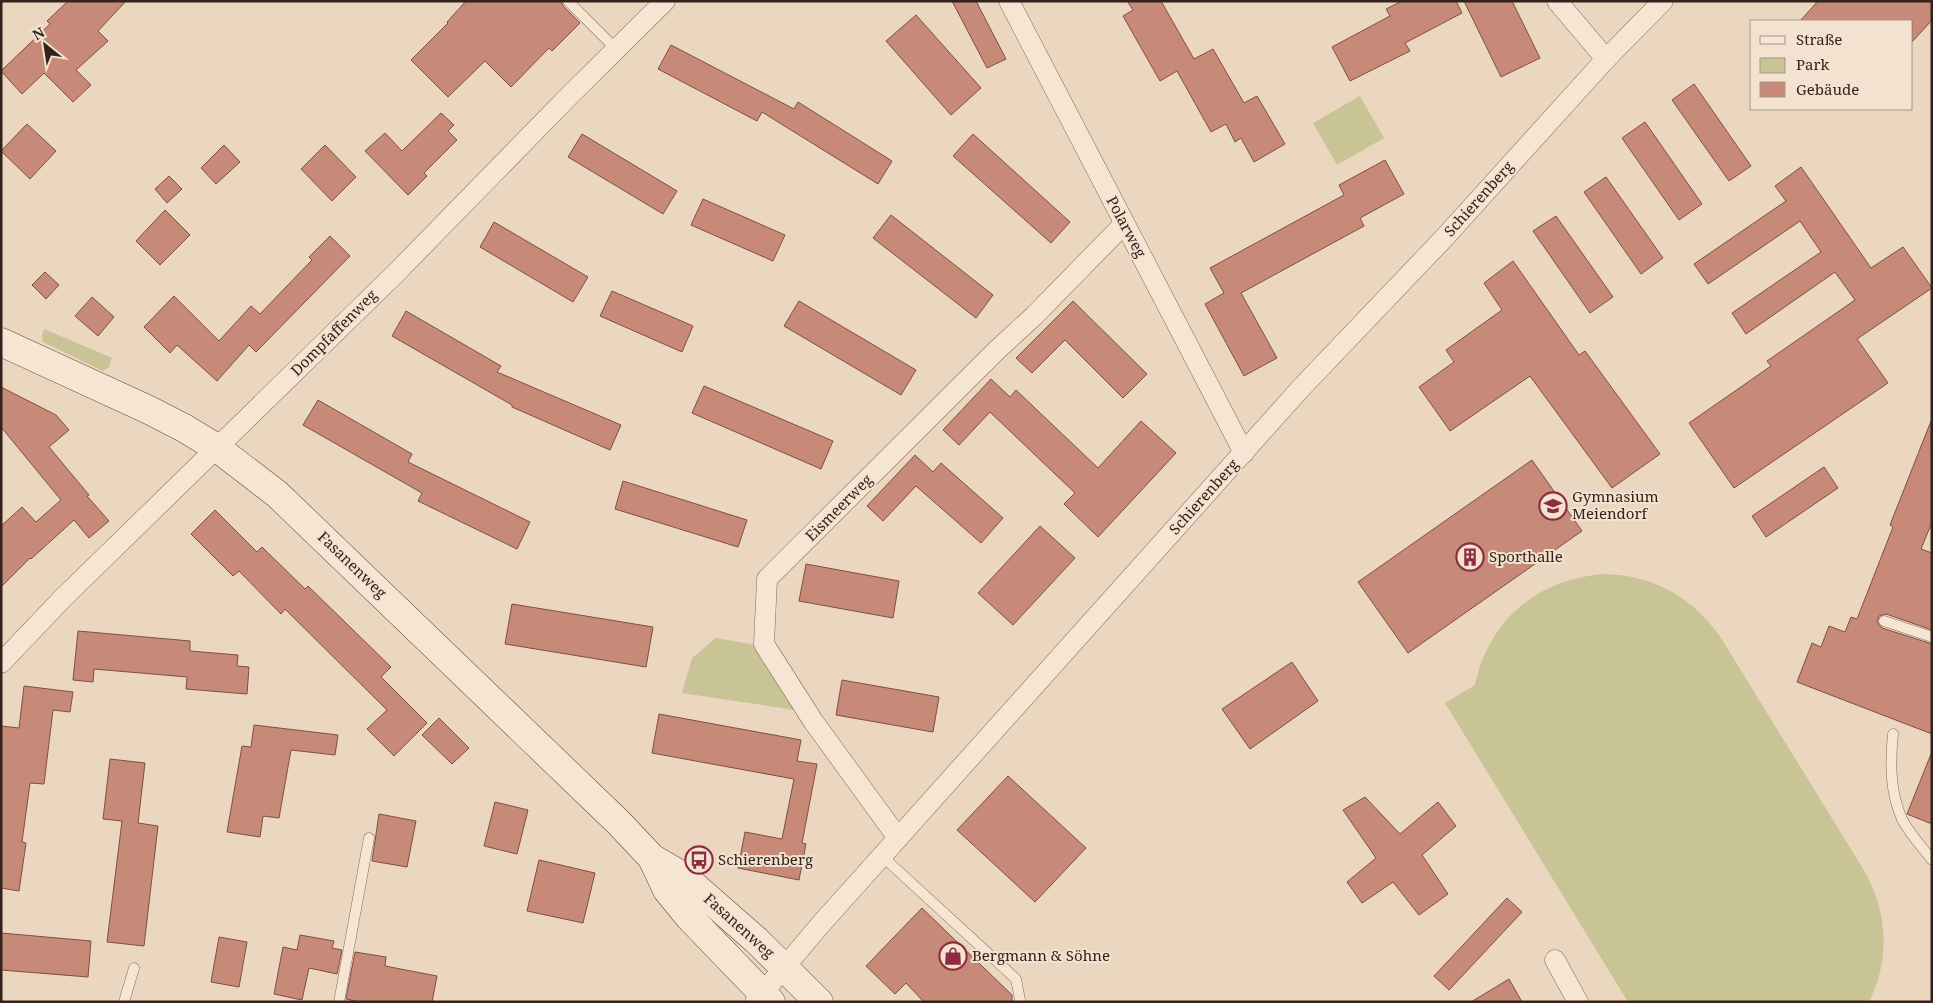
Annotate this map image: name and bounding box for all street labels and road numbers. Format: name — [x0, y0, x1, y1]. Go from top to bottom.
street label: Schierenberg — [1439, 156, 1517, 240]
street label: Polarweg — [1102, 192, 1151, 261]
street label: Dompfaffenweg — [286, 285, 381, 380]
street label: Schierenberg — [1164, 454, 1242, 538]
street label: Eismeerweg — [800, 469, 876, 545]
street label: Fasanenweg — [314, 526, 391, 602]
street label: Fasanenweg — [700, 888, 779, 962]

